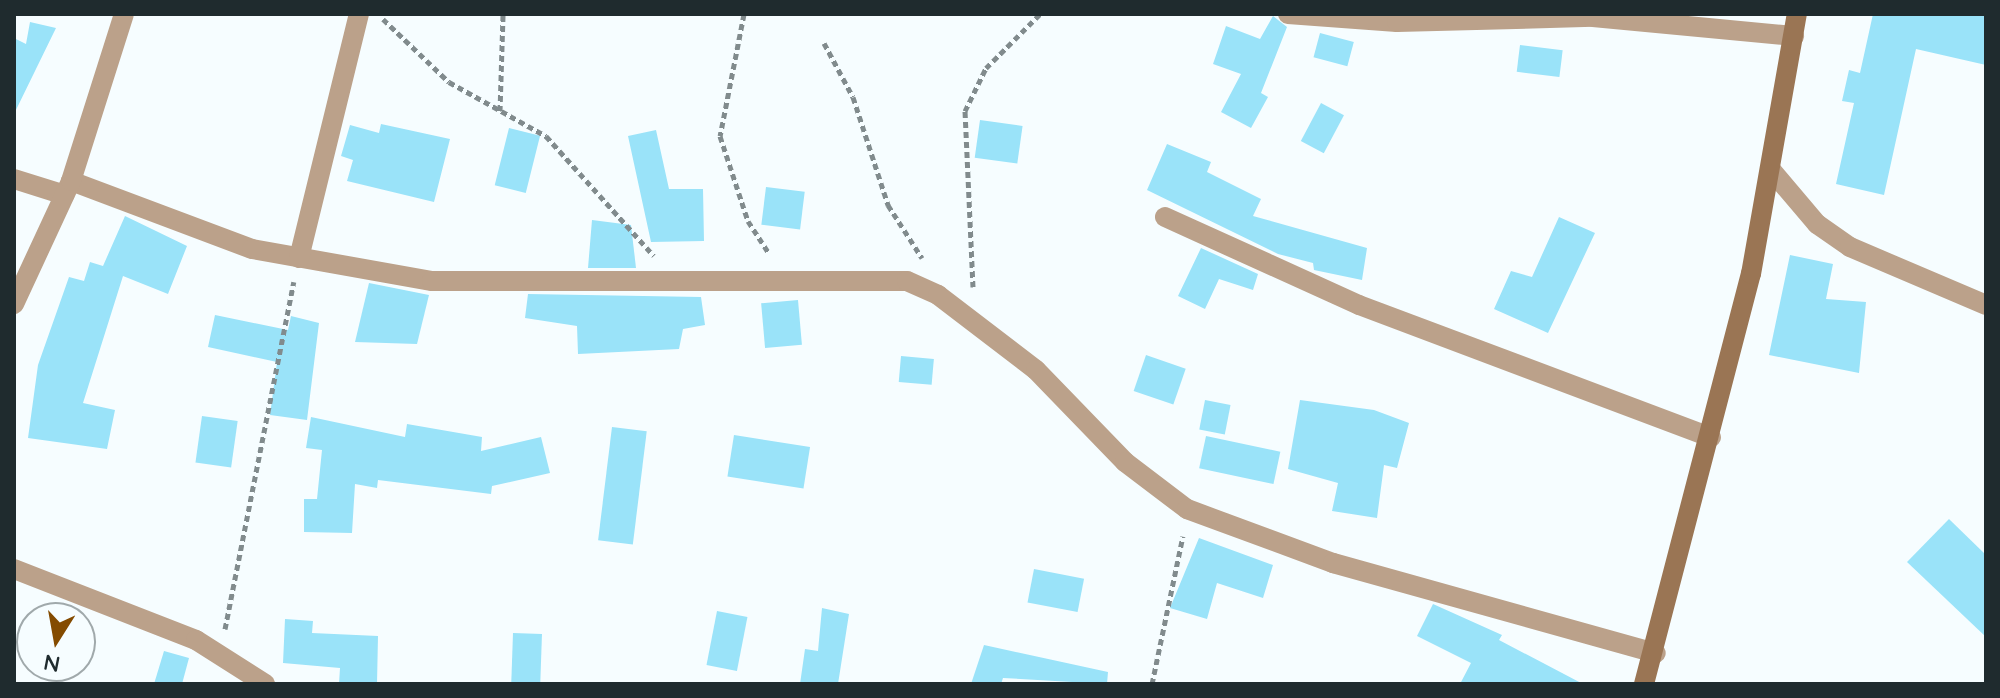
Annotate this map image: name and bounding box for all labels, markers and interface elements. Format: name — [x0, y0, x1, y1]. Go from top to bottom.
north arrow — [16, 602, 96, 682]
text: N — [41, 648, 62, 679]

